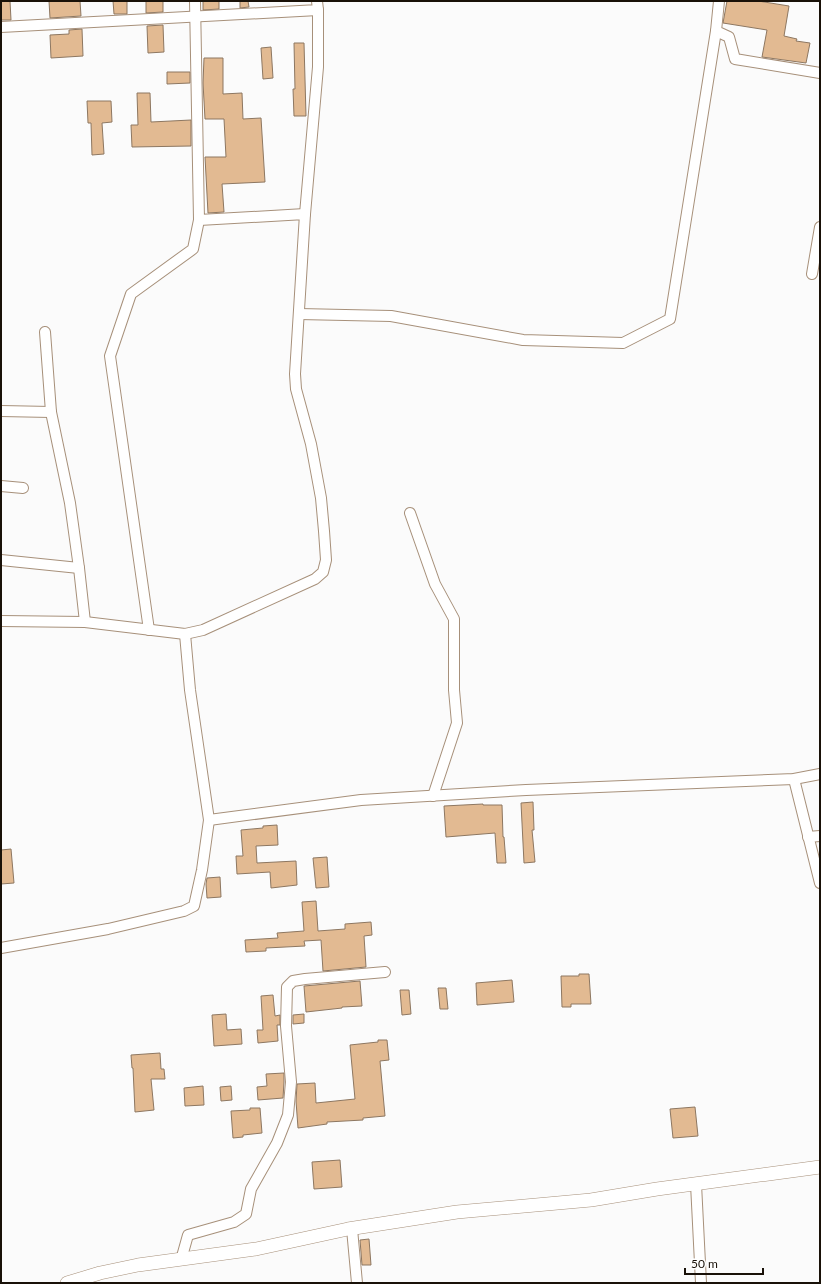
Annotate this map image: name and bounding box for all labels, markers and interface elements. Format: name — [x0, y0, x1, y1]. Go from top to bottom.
scale bar — [685, 1250, 763, 1276]
text: 50 m — [691, 1256, 718, 1271]

